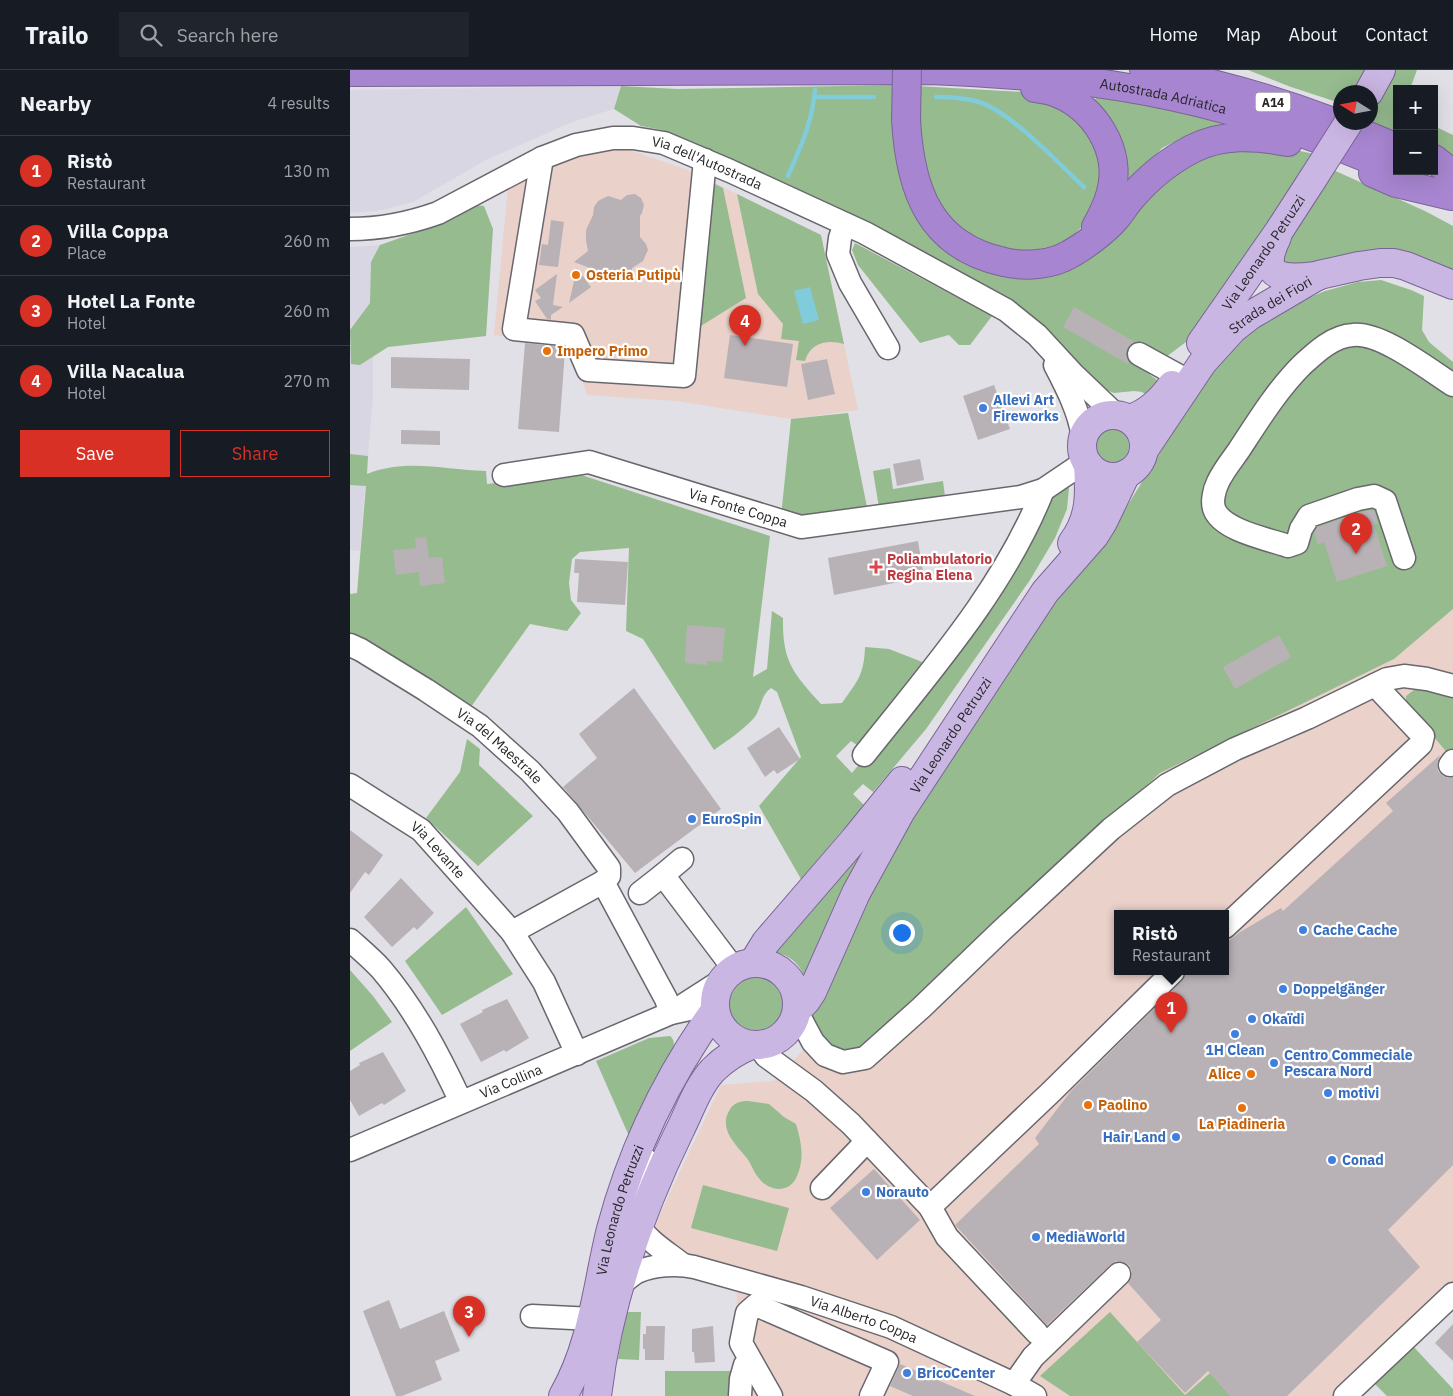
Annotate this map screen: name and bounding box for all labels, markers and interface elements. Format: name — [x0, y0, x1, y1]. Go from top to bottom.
search box — [119, 12, 469, 57]
text: Trailo — [25, 19, 89, 51]
icon: search — [137, 21, 165, 49]
text: Search here — [177, 23, 278, 47]
text: Home — [1150, 23, 1198, 46]
text: Map — [1226, 23, 1261, 46]
text: About — [1289, 23, 1337, 46]
text: Contact — [1365, 23, 1428, 46]
street label: Autostrada Adriatica — [1099, 75, 1229, 118]
north arrow — [1333, 85, 1378, 130]
map controls — [1393, 85, 1438, 175]
button: + — [1393, 85, 1438, 130]
text: Nearby — [20, 89, 91, 117]
road number: A14 — [1256, 92, 1290, 112]
text: 4 results — [267, 93, 330, 113]
button: − — [1393, 130, 1438, 175]
street label: Via dell'Autostrada — [651, 132, 766, 194]
text: Ristò — [67, 149, 113, 173]
text: 1 — [31, 161, 41, 181]
text: 130 m — [283, 161, 330, 181]
text: Restaurant — [67, 173, 146, 193]
street label: Via Leonardo Petruzzi — [1218, 191, 1309, 313]
text: Villa Coppa — [67, 219, 168, 243]
text: 2 — [31, 231, 41, 251]
text: 260 m — [283, 231, 330, 251]
text: Place — [67, 243, 106, 263]
place label: Osteria Putipù — [586, 266, 681, 284]
marker: Osteria Putipù — [570, 269, 582, 281]
street label: Strada dei Fiori — [1225, 272, 1315, 338]
text: Hotel La Fonte — [67, 289, 195, 313]
text: 3 — [31, 301, 41, 321]
text: 260 m — [283, 301, 330, 321]
pin: 4 — [729, 305, 761, 346]
text: Hotel — [67, 313, 106, 333]
place label: Impero Primo — [557, 342, 648, 360]
marker: Impero Primo — [541, 345, 553, 357]
text: Villa Nacalua — [67, 359, 185, 383]
text: 4 — [31, 371, 41, 391]
text: 270 m — [283, 371, 330, 391]
text: Hotel — [67, 383, 106, 403]
place label: Allevi Art Fireworks — [993, 391, 1059, 425]
marker: Allevi Art Fireworks — [977, 402, 989, 414]
button: Save — [20, 430, 170, 477]
button: Share — [180, 430, 330, 477]
street label: Via Fonte Coppa — [687, 484, 790, 531]
pin: 2 — [1340, 513, 1372, 554]
place label: Poliambulatorio Regina Elena — [887, 550, 992, 584]
marker: Poliambulatorio Regina Elena — [869, 560, 883, 574]
street label: Via Leonardo Petruzzi — [906, 674, 995, 797]
street label: Via del Maestrale — [453, 704, 547, 788]
place label: EuroSpin — [702, 810, 762, 828]
marker: EuroSpin — [686, 813, 698, 825]
street label: Via Levante — [408, 817, 469, 882]
popup — [1114, 910, 1229, 975]
your location — [889, 920, 915, 946]
text: Ristò — [1132, 921, 1178, 945]
place label: Cache Cache — [1313, 921, 1397, 939]
marker: Cache Cache — [1297, 924, 1309, 936]
text: Restaurant — [1132, 945, 1211, 965]
place label: Doppelgänger — [1293, 980, 1385, 998]
marker: Doppelgänger — [1277, 983, 1289, 995]
pin: 1 — [1155, 992, 1187, 1033]
place label: Okaïdi — [1262, 1010, 1305, 1028]
marker: Okaïdi — [1246, 1013, 1258, 1025]
marker: 1H Clean — [1229, 1028, 1241, 1040]
place label: 1H Clean — [1205, 1041, 1265, 1059]
place label: Centro Commeciale Pescara Nord — [1284, 1046, 1413, 1080]
marker: Centro Commeciale Pescara Nord — [1268, 1057, 1280, 1069]
street label: Via Collina — [477, 1060, 545, 1103]
place label: Alice — [1208, 1065, 1241, 1083]
marker: Alice — [1245, 1068, 1257, 1080]
place label: motivi — [1338, 1084, 1379, 1102]
marker: motivi — [1322, 1087, 1334, 1099]
place label: Paolino — [1098, 1096, 1147, 1114]
marker: Paolino — [1082, 1099, 1094, 1111]
marker: La Piadineria — [1236, 1102, 1248, 1114]
place label: La Piadineria — [1199, 1115, 1285, 1133]
place label: Hair Land — [1103, 1128, 1166, 1146]
marker: Hair Land — [1170, 1131, 1182, 1143]
street label: Via Leonardo Petruzzi — [592, 1142, 648, 1277]
place label: Conad — [1342, 1151, 1384, 1169]
marker: Conad — [1326, 1154, 1338, 1166]
place label: Norauto — [876, 1183, 929, 1201]
marker: Norauto — [860, 1186, 872, 1198]
place label: MediaWorld — [1046, 1228, 1125, 1246]
marker: MediaWorld — [1030, 1231, 1042, 1243]
street label: Via Alberto Coppa — [808, 1292, 921, 1347]
pin: 3 — [453, 1296, 485, 1337]
place label: BricoCenter — [917, 1364, 996, 1382]
marker: BricoCenter — [901, 1367, 913, 1379]

